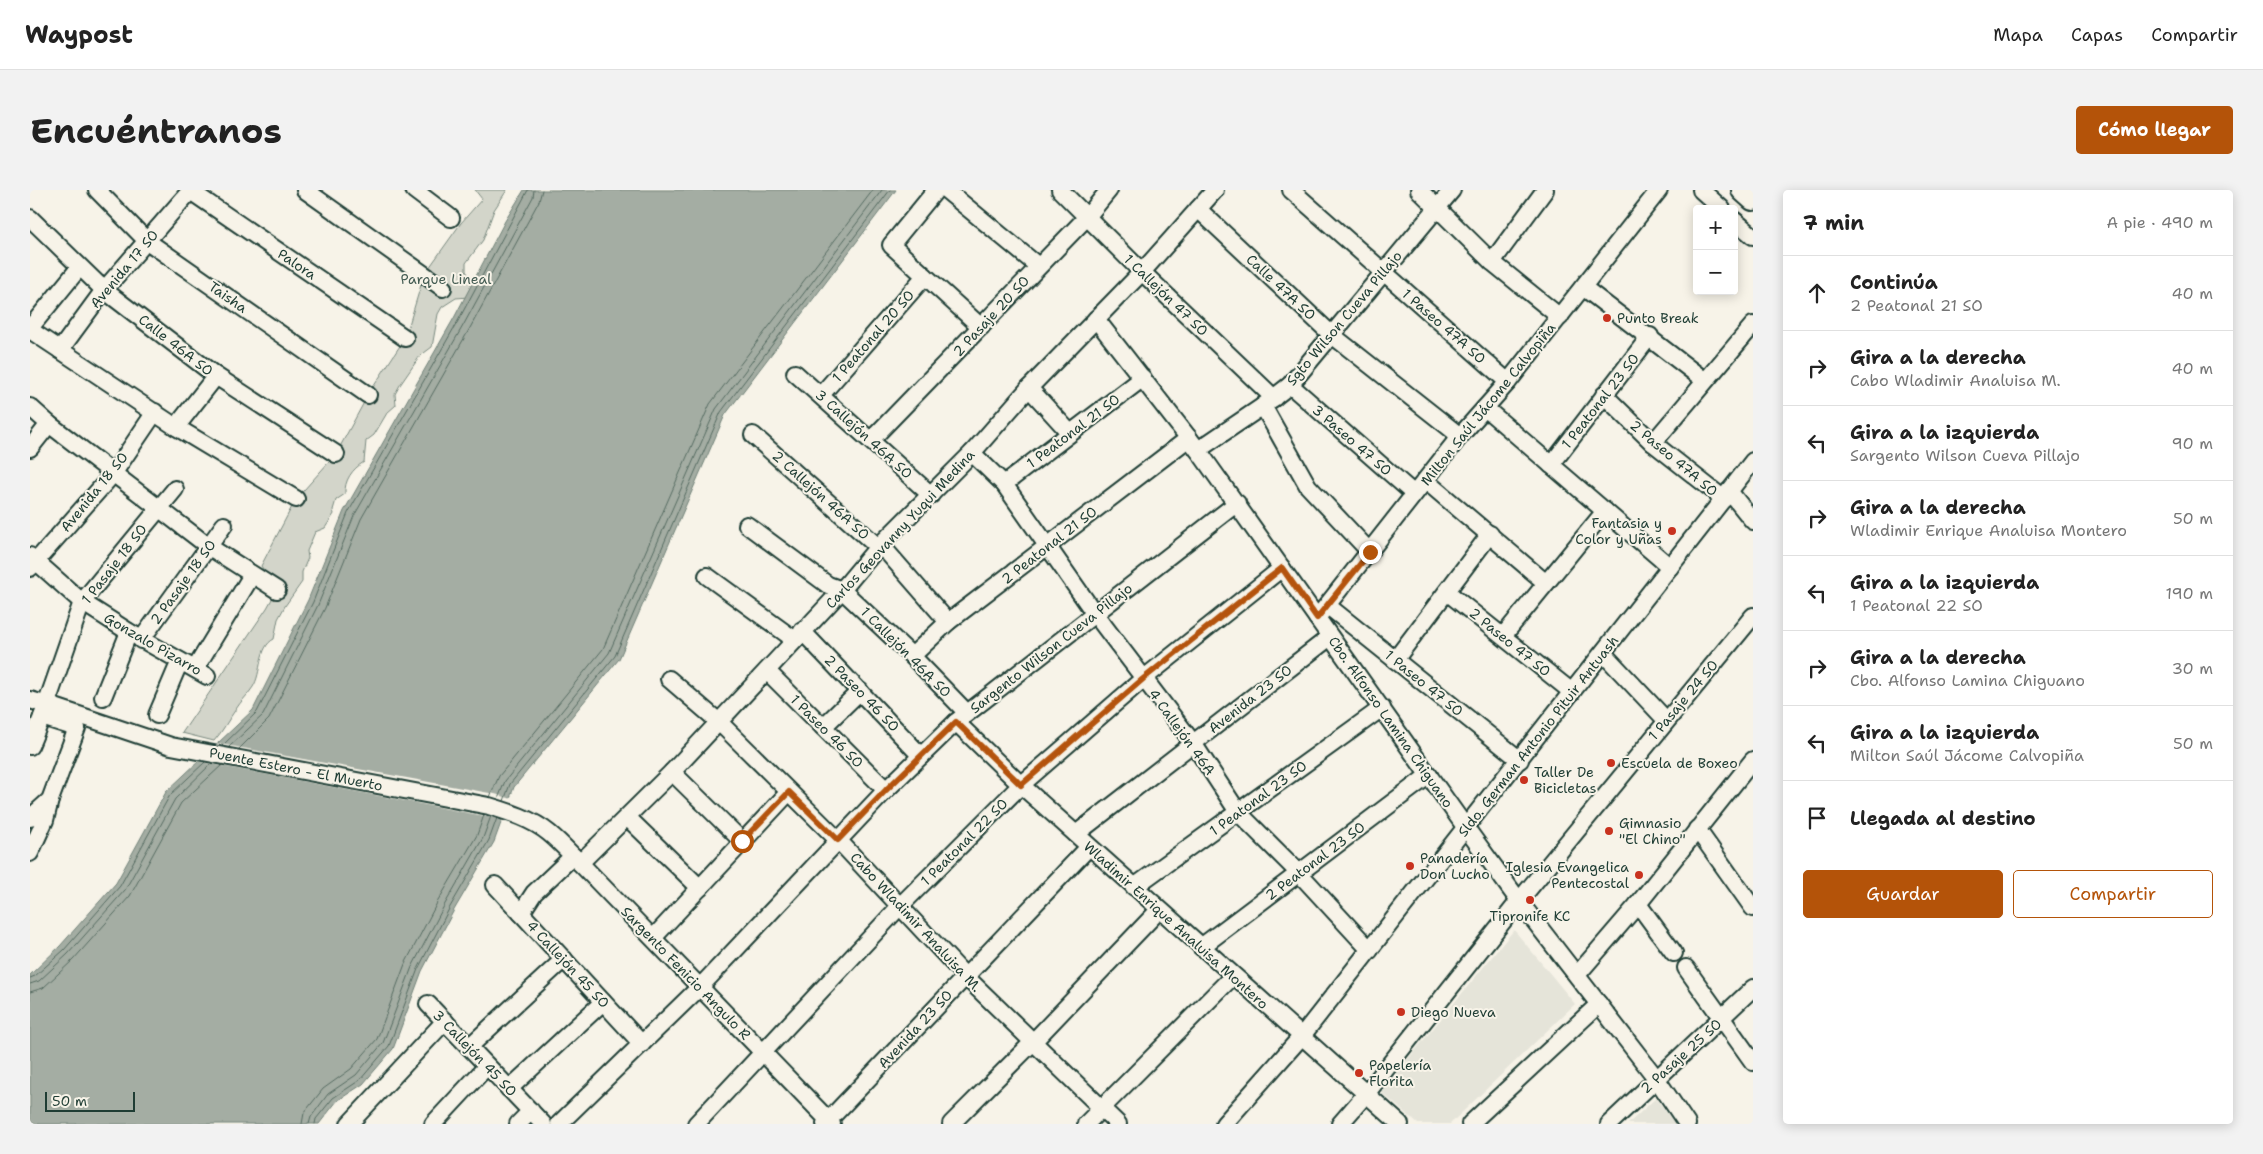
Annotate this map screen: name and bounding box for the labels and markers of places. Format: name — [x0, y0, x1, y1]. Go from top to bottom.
place label: Punto Break — [1617, 309, 1699, 327]
marker: Punto Break — [1601, 312, 1613, 324]
place label: Fantasia y Color y Uñas — [1575, 514, 1662, 548]
marker: Fantasia y Color y Uñas — [1666, 525, 1678, 537]
place label: Escuela de Boxeo — [1621, 754, 1738, 772]
marker: Escuela de Boxeo — [1605, 757, 1617, 769]
place label: Taller De Bicicletas — [1534, 763, 1597, 797]
marker: Taller De Bicicletas — [1518, 774, 1530, 786]
place label: Gimnasio "El Chino" — [1619, 814, 1686, 848]
marker: Gimnasio "El Chino" — [1603, 825, 1615, 837]
place label: Panadería Don Lucho — [1420, 849, 1490, 883]
place label: Iglesia Evangelica Pentecostal — [1506, 858, 1630, 892]
marker: Panadería Don Lucho — [1404, 860, 1416, 872]
marker: Iglesia Evangelica Pentecostal — [1633, 869, 1645, 881]
marker: Tipronife KC — [1524, 894, 1536, 906]
place label: Tipronife KC — [1490, 907, 1570, 925]
place label: Diego Nueva — [1411, 1003, 1496, 1021]
marker: Diego Nueva — [1395, 1006, 1407, 1018]
place label: Papelería Florita — [1369, 1056, 1431, 1090]
marker: Papelería Florita — [1353, 1067, 1365, 1079]

